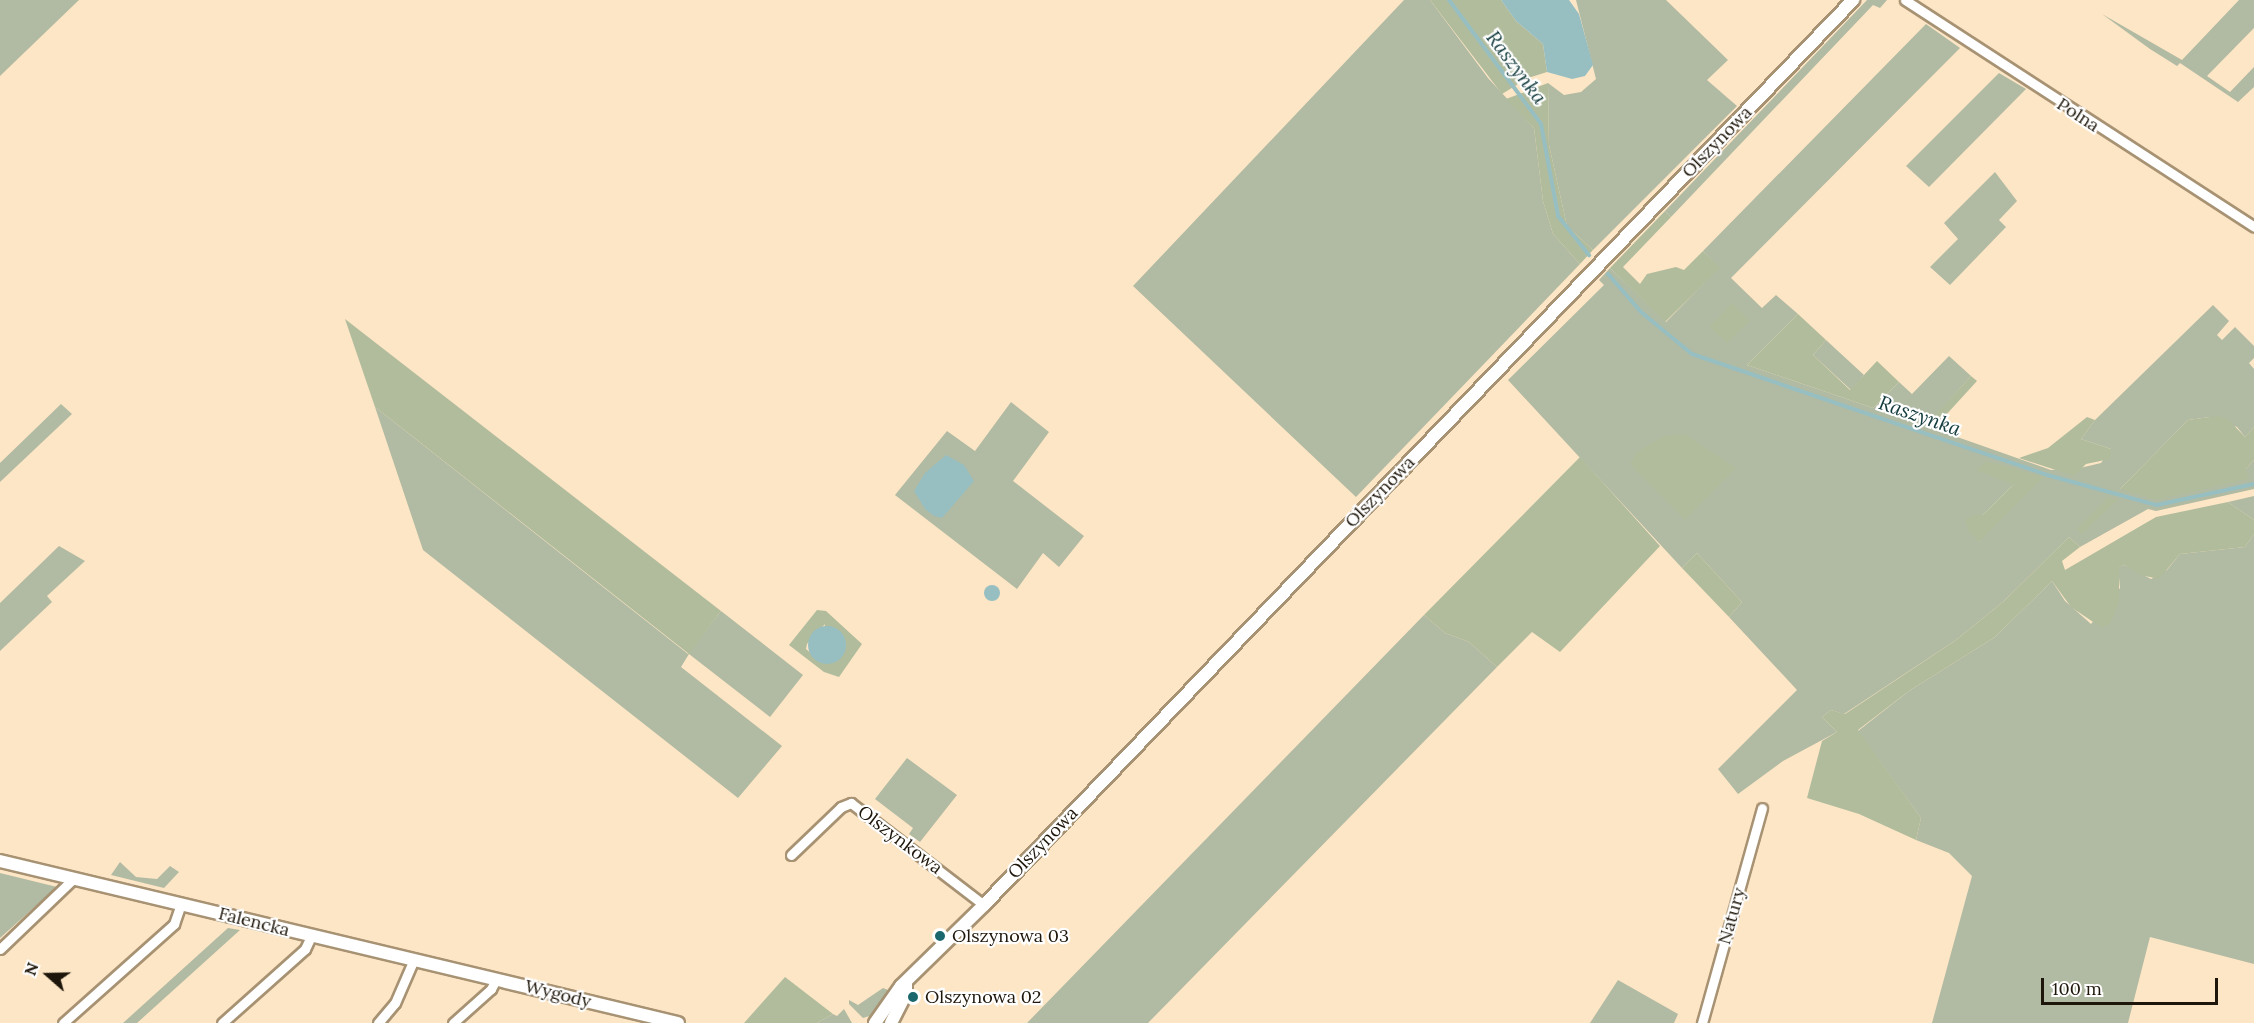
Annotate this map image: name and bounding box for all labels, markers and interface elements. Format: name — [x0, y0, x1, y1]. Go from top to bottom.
water label: Raszynka — [1482, 26, 1552, 108]
street label: Polna — [2053, 93, 2103, 137]
street label: Olszynowa — [1678, 102, 1756, 182]
water label: Raszynka — [1876, 390, 1964, 440]
street label: Olszynowa — [1341, 452, 1419, 532]
street label: Olszynkowa — [853, 801, 947, 879]
street label: Olszynowa — [1004, 803, 1082, 883]
street label: Natury — [1714, 885, 1750, 947]
street label: Falencka — [216, 903, 292, 941]
place label: Olszynowa 03 — [952, 925, 1069, 947]
marker: Olszynowa 03 — [933, 929, 947, 943]
north arrow — [18, 945, 78, 1005]
text: N — [20, 960, 43, 978]
scale bar — [2044, 966, 2221, 1004]
street label: Wygody — [523, 975, 593, 1013]
text: 100 m — [2052, 977, 2102, 1000]
place label: Olszynowa 02 — [925, 986, 1041, 1008]
marker: Olszynowa 02 — [906, 990, 920, 1004]

